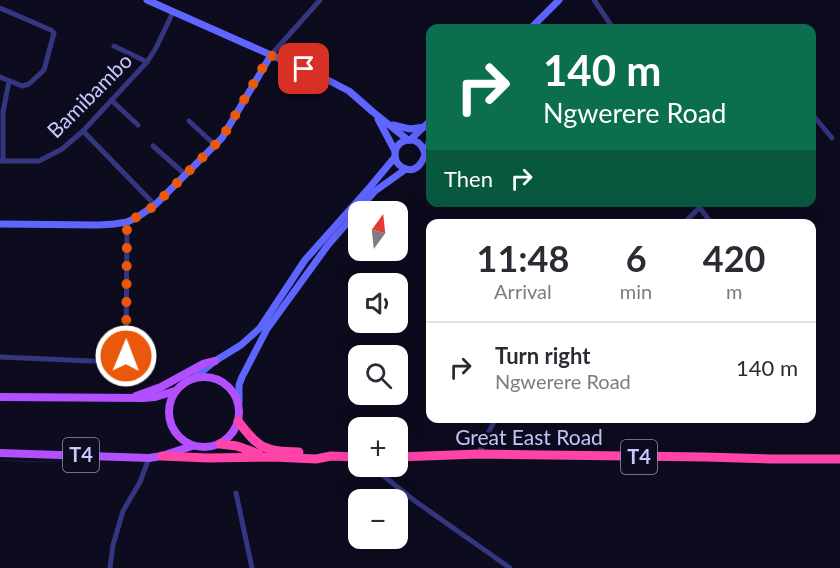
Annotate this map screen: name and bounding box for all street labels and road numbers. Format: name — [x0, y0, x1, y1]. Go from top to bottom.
street label: Bamibambo — [41, 47, 136, 142]
street label: Great East Road — [455, 424, 603, 449]
road number: T4 — [63, 438, 99, 472]
road number: T4 — [621, 440, 657, 474]

